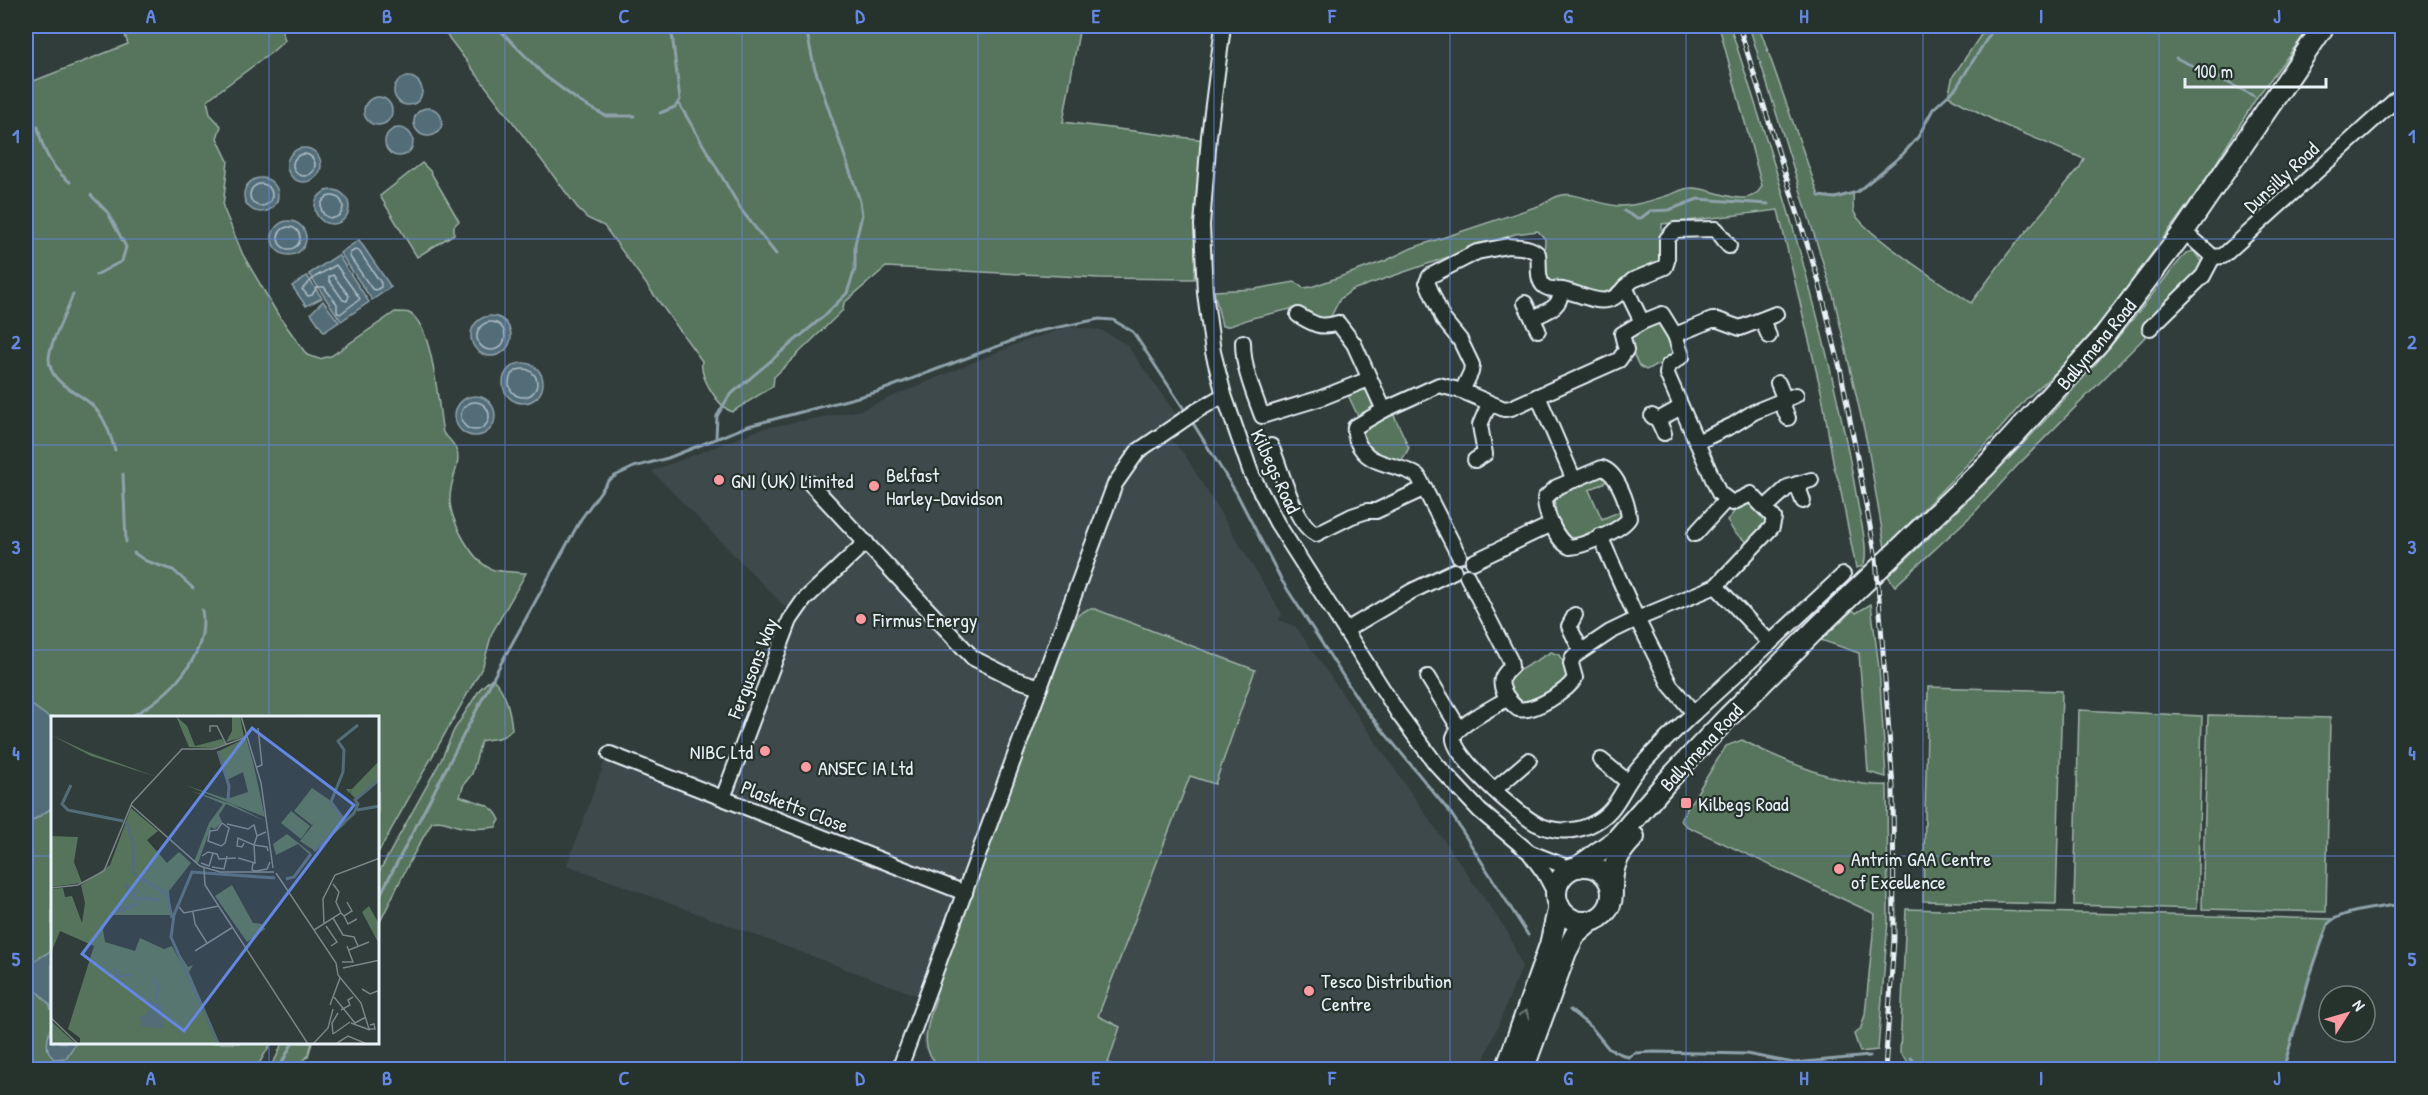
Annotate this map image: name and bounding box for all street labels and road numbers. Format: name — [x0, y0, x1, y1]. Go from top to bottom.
street label: Dunsilly Road — [2238, 135, 2324, 219]
street label: Ballymena Road — [2050, 293, 2142, 395]
street label: Kilbegs Road — [1245, 424, 1307, 518]
street label: Fergusons Way — [720, 614, 784, 723]
street label: Ballymena Road — [1653, 697, 1749, 797]
street label: Plasketts Close — [738, 773, 853, 839]

